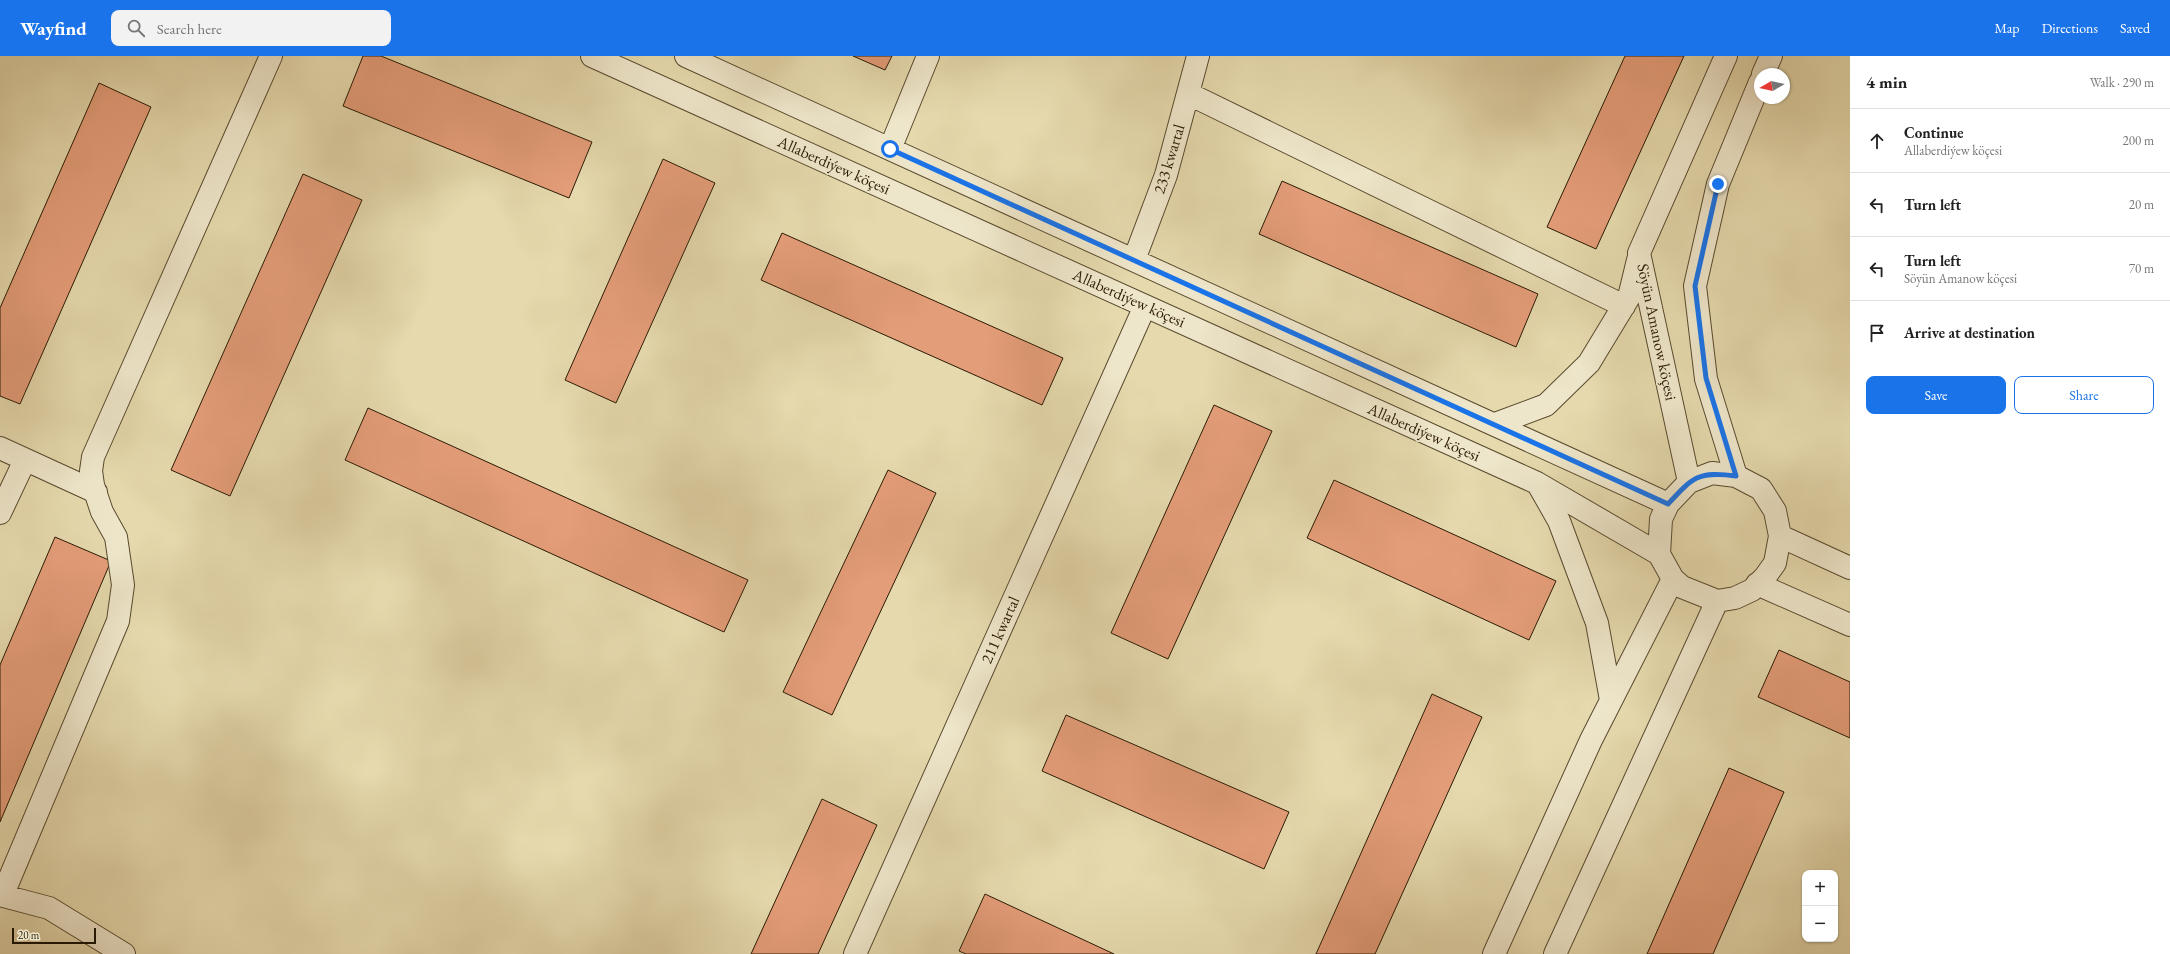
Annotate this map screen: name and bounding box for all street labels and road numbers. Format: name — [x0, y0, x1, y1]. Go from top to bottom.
street label: 233 kwartal — [1149, 122, 1190, 196]
street label: Allaberdiýew köçesi — [774, 130, 894, 199]
street label: Söyün Amanow köçesi — [1632, 262, 1682, 402]
street label: Allaberdiýew köçesi — [1069, 263, 1189, 332]
street label: Allaberdiýew köçesi — [1364, 397, 1484, 466]
street label: 211 kwartal — [976, 593, 1024, 667]

